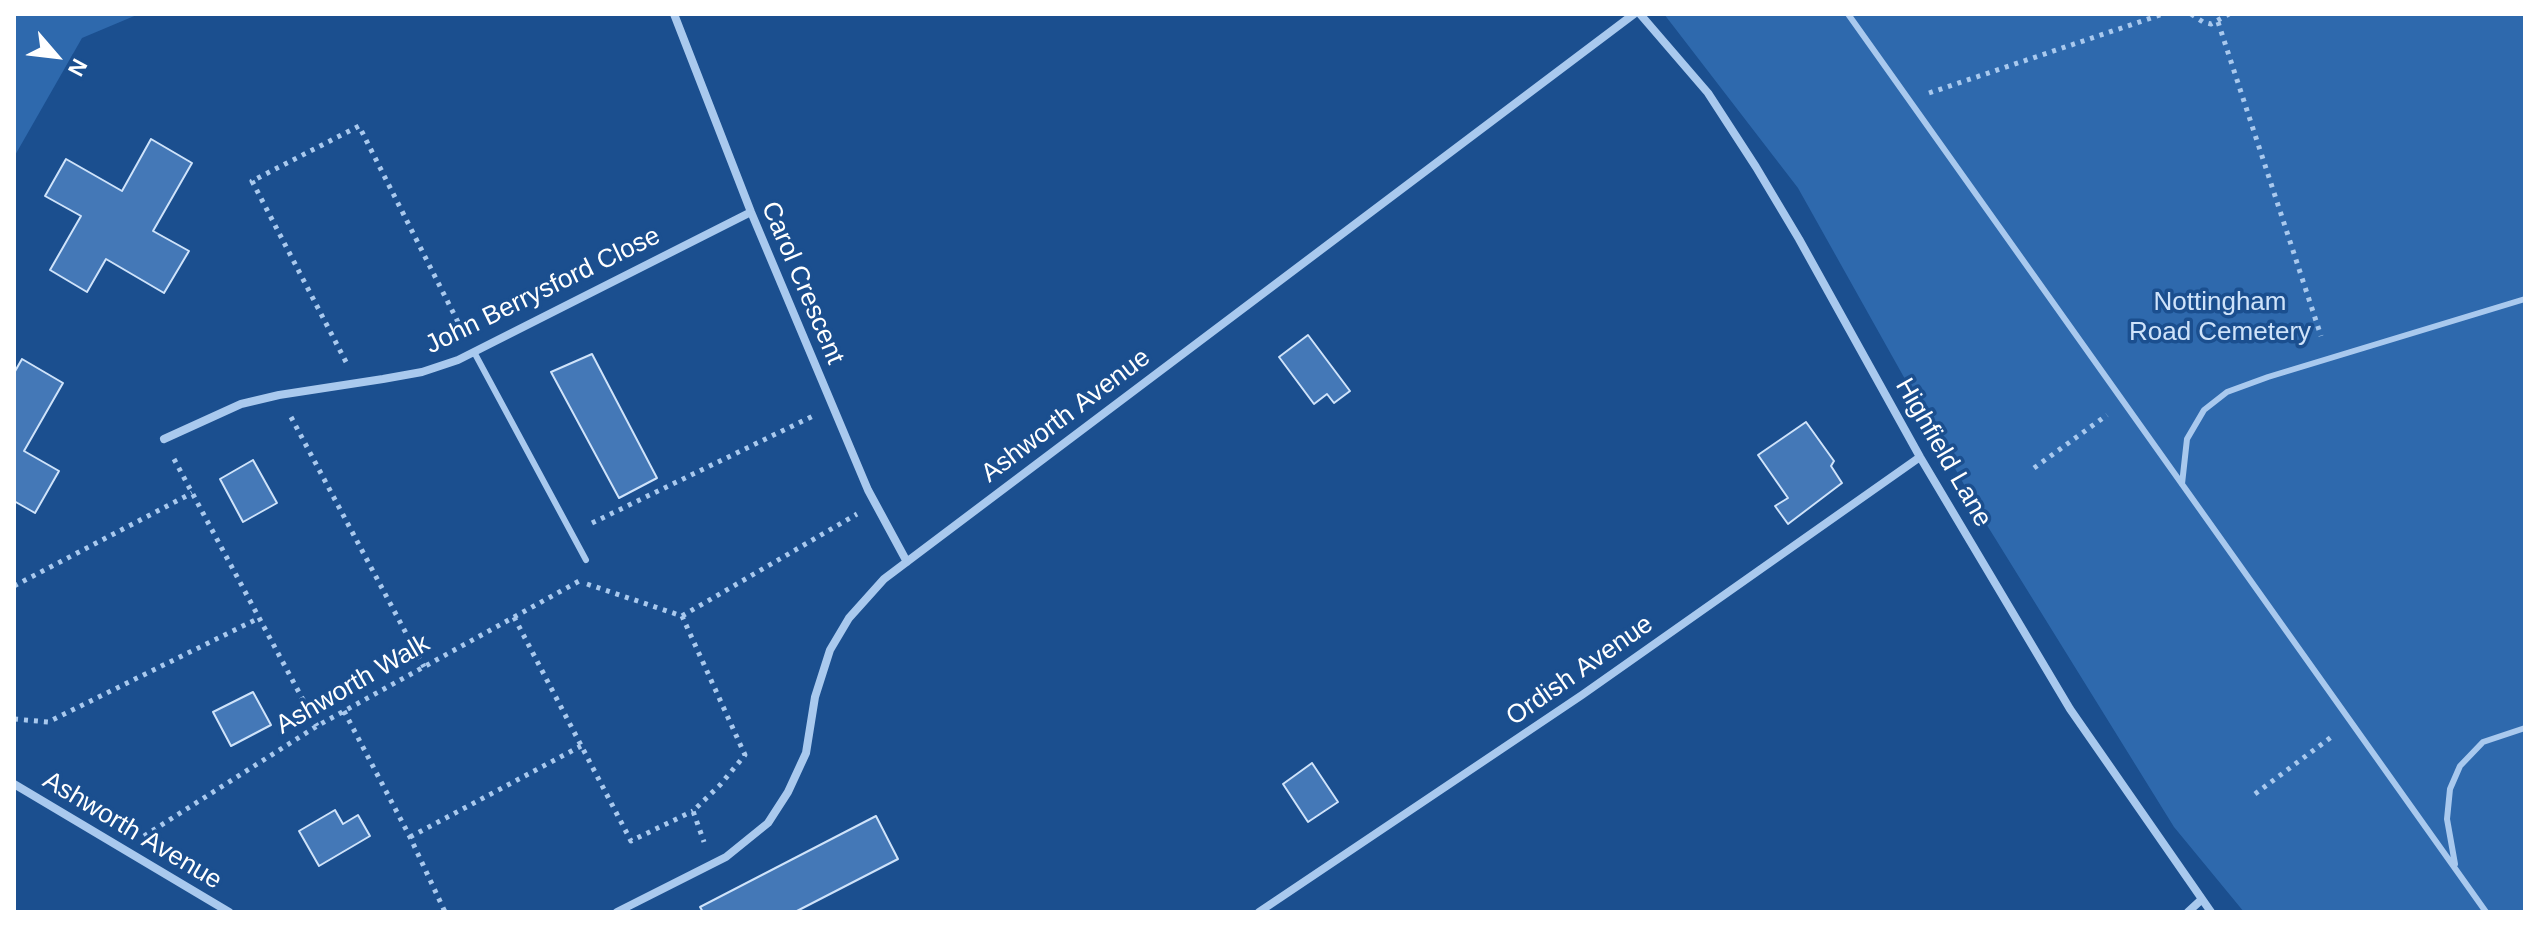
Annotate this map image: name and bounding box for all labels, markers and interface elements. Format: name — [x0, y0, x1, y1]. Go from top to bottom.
north arrow — [16, 16, 96, 96]
text: N — [63, 55, 92, 80]
street label: Carol Crescent — [754, 197, 850, 369]
street label: John Berrysford Close — [421, 221, 665, 361]
park label: Nottingham Road Cemetery — [2129, 287, 2311, 348]
street label: Ashworth Avenue — [975, 342, 1157, 490]
street label: Highfield Lane — [1888, 373, 1998, 533]
street label: Ordish Avenue — [1501, 609, 1659, 733]
street label: Ashworth Walk — [271, 628, 435, 742]
street label: Ashworth Avenue — [37, 765, 227, 897]

